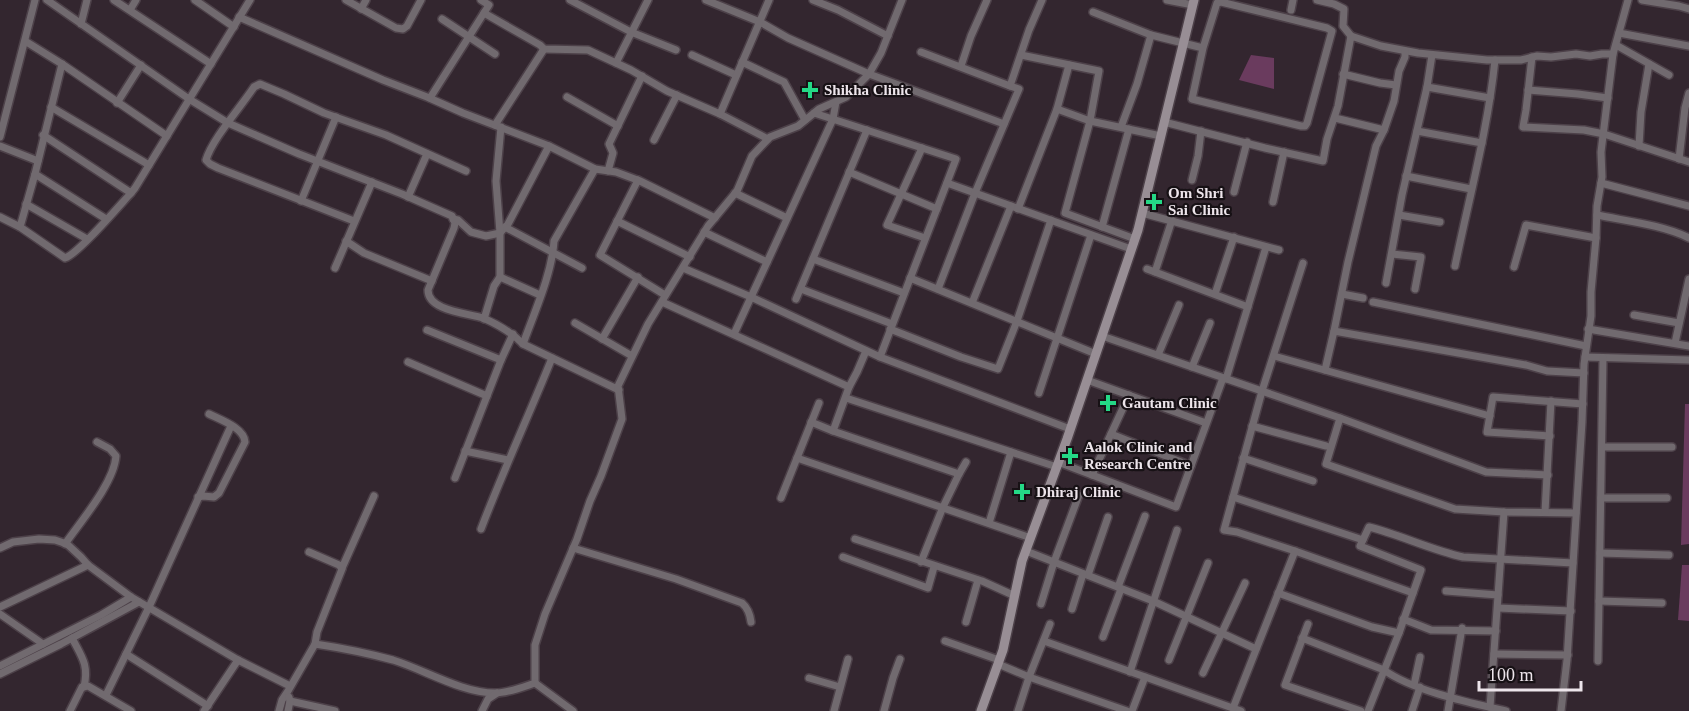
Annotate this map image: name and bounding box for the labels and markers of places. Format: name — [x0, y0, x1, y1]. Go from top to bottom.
marker: Shikha Clinic — [801, 81, 819, 99]
place label: Shikha Clinic — [824, 82, 911, 98]
place label: Om Shri Sai Clinic — [1168, 185, 1230, 218]
marker: Om Shri Sai Clinic — [1145, 193, 1163, 211]
marker: Gautam Clinic — [1099, 394, 1117, 412]
place label: Gautam Clinic — [1122, 395, 1217, 411]
place label: Aalok Clinic and Research Centre — [1084, 439, 1193, 472]
marker: Aalok Clinic and Research Centre — [1061, 447, 1079, 465]
marker: Dhiraj Clinic — [1013, 483, 1031, 501]
place label: Dhiraj Clinic — [1036, 484, 1121, 500]

